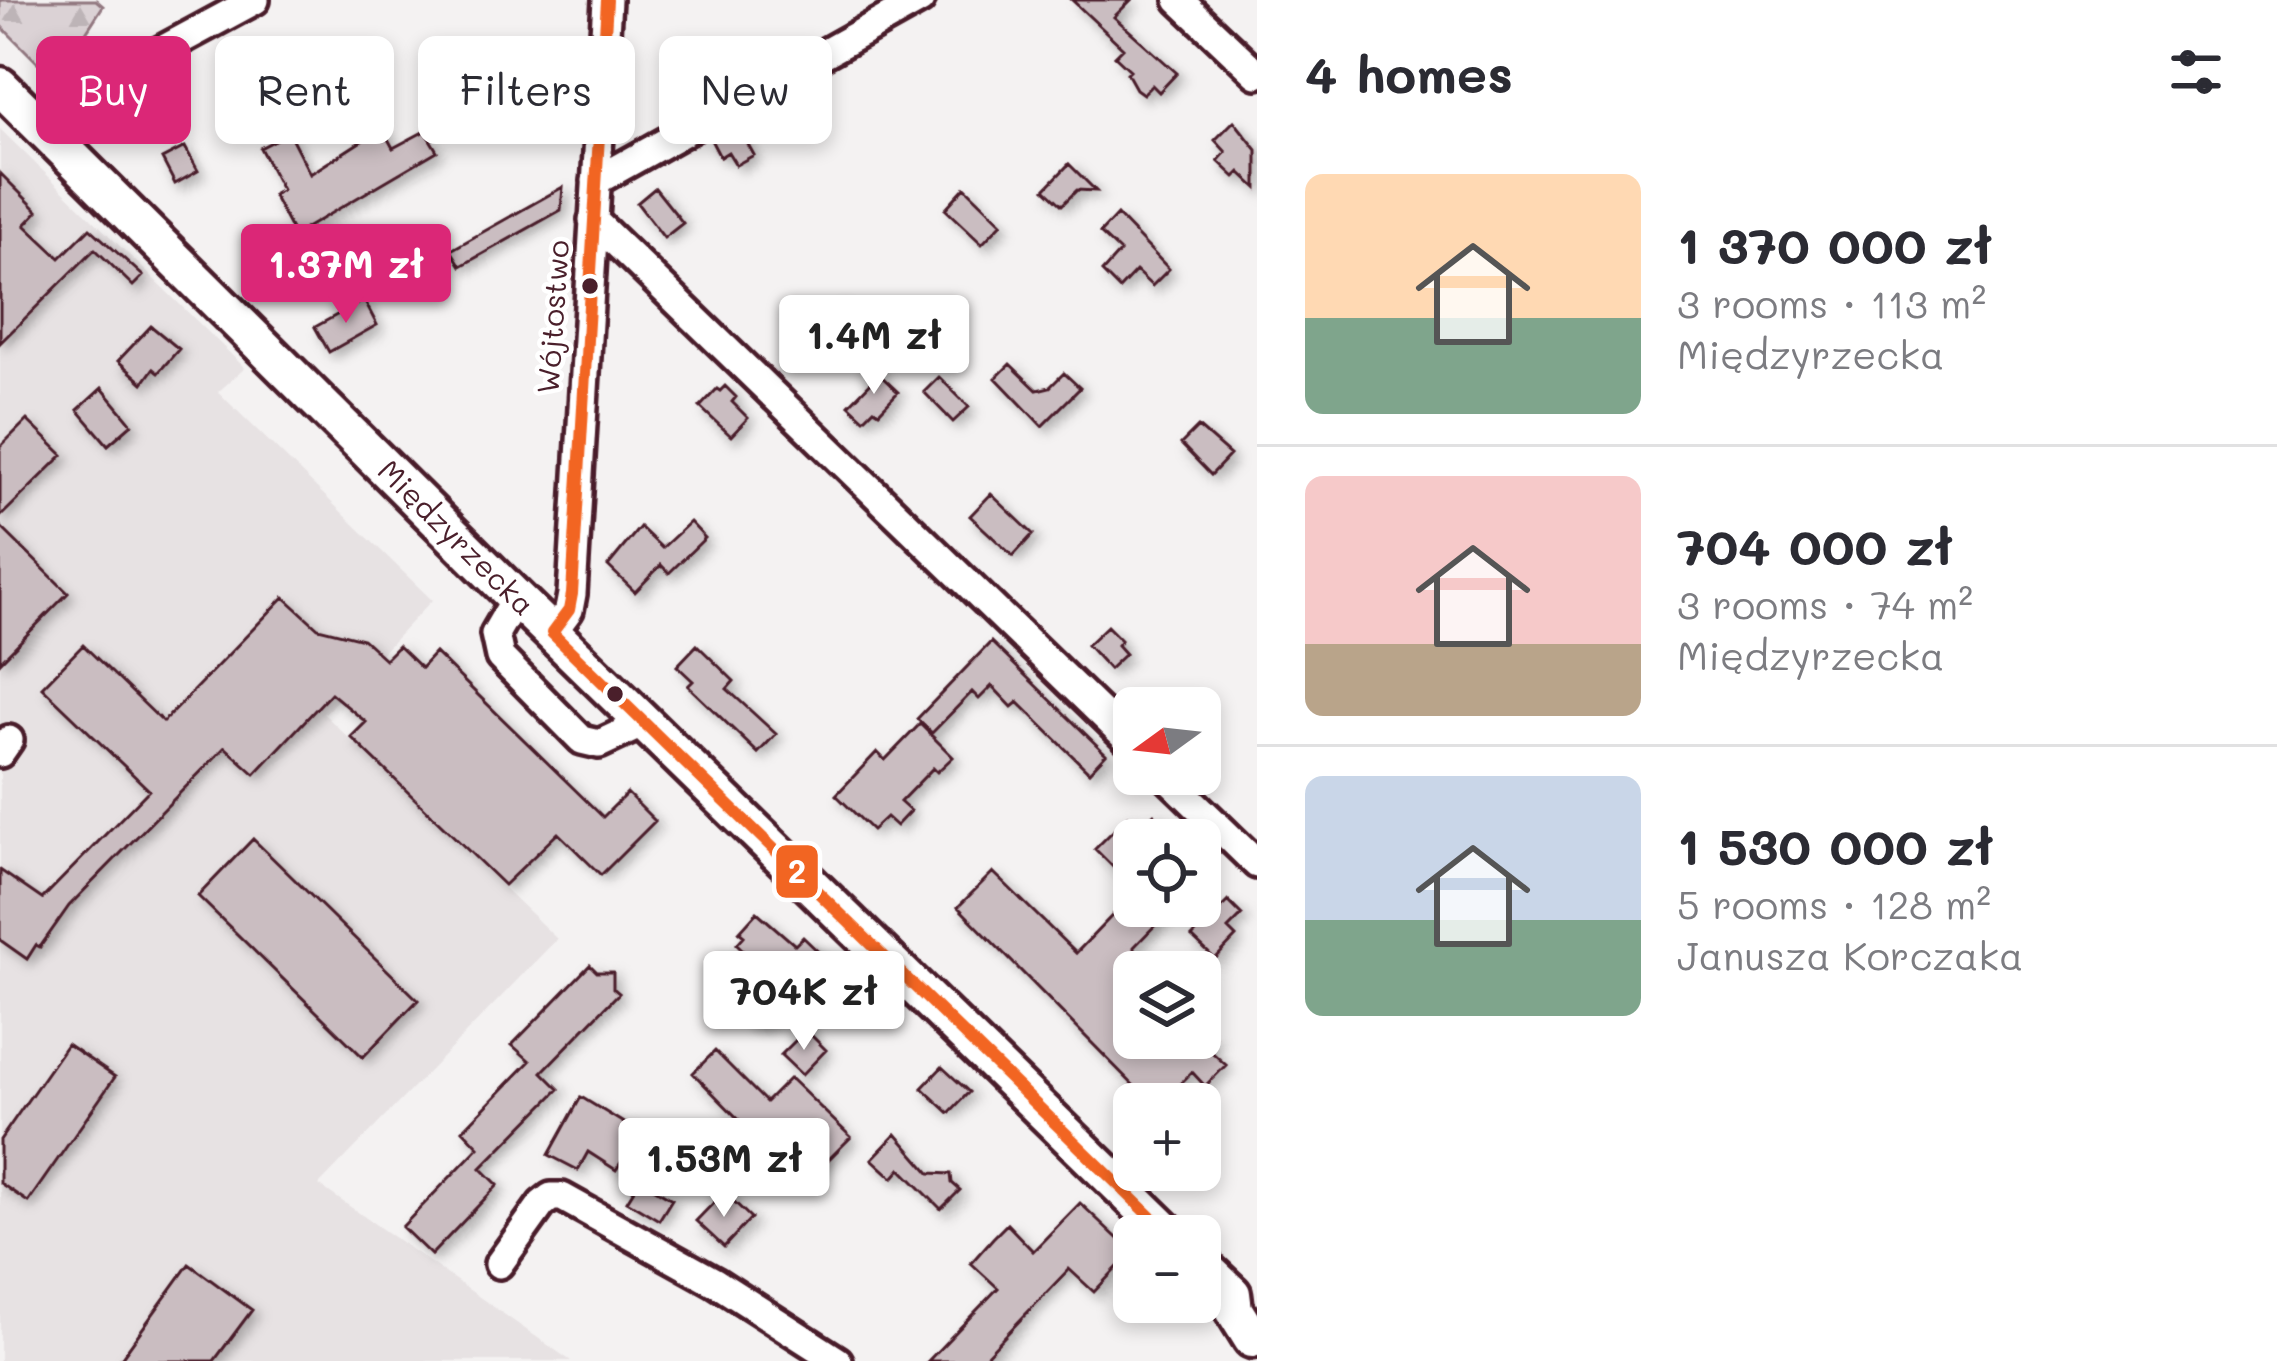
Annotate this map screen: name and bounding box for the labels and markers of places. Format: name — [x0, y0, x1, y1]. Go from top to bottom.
pin: 1.37M zł — [222, 224, 470, 326]
unlabelled marker — [579, 275, 601, 297]
pin: 1.4M zł — [763, 295, 985, 397]
unlabelled marker — [604, 683, 626, 705]
pin: 704K zł — [693, 951, 915, 1053]
pin: 1.53M zł — [600, 1118, 848, 1220]

